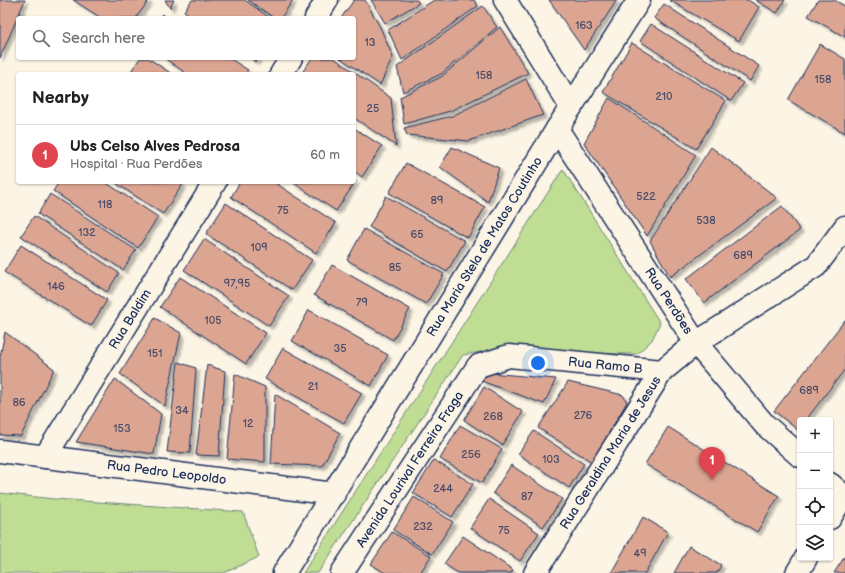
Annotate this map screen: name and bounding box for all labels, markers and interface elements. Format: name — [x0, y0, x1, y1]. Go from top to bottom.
search box — [16, 16, 356, 60]
house number: 163 — [575, 19, 593, 32]
icon: search — [30, 27, 52, 49]
text: Search here — [62, 29, 145, 48]
house number: 13 — [364, 36, 376, 49]
house number: 158 — [476, 69, 492, 82]
house number: 158 — [815, 73, 831, 86]
text: Nearby — [32, 88, 89, 108]
house number: 210 — [655, 90, 673, 103]
house number: 25 — [367, 102, 379, 115]
text: Ubs Celso Alves Pedrosa — [70, 137, 240, 156]
text: 1 — [42, 147, 48, 163]
text: 60 m — [310, 147, 340, 163]
street label: Rua Maria Stela de Matos Coutinho — [423, 154, 546, 340]
text: Hospital · Rua Perdões — [70, 156, 202, 172]
house number: 522 — [636, 190, 656, 203]
house number: 89 — [431, 194, 443, 207]
house number: 118 — [98, 198, 112, 211]
house number: 75 — [277, 204, 289, 217]
house number: 538 — [696, 214, 716, 227]
house number: 132 — [78, 226, 96, 239]
house number: 65 — [410, 228, 424, 241]
house number: 109 — [250, 241, 268, 254]
house number: 689 — [733, 249, 753, 262]
house number: 85 — [389, 261, 401, 274]
street label: Rua Perdões — [641, 265, 696, 338]
house number: 97,95 — [224, 277, 250, 290]
house number: 146 — [47, 280, 65, 293]
street label: Rua Baldim — [106, 286, 155, 352]
house number: 79 — [356, 296, 368, 309]
house number: 105 — [204, 314, 222, 327]
house number: 35 — [333, 342, 347, 355]
house number: 151 — [148, 347, 162, 360]
your location — [528, 353, 548, 373]
street label: Rua Ramo B — [567, 354, 643, 377]
street label: Rua Geraldina Maria de Jesus — [556, 373, 665, 532]
house number: 21 — [308, 380, 318, 393]
house number: 689 — [799, 384, 819, 397]
street label: Avenida Lourival Ferreira Fraga — [353, 388, 467, 551]
house number: 86 — [12, 396, 26, 409]
house number: 34 — [175, 404, 189, 417]
house number: 276 — [574, 409, 593, 422]
house number: 268 — [483, 410, 503, 423]
house number: 12 — [243, 417, 254, 430]
map controls — [797, 417, 833, 561]
button: + — [797, 417, 833, 453]
house number: 153 — [113, 422, 131, 435]
pin: 1 — [699, 447, 725, 480]
house number: 256 — [461, 448, 481, 461]
house number: 103 — [542, 453, 560, 466]
button: − — [797, 453, 833, 489]
street label: Rua Pedro Leopoldo — [106, 457, 227, 488]
house number: 244 — [433, 482, 453, 495]
button: locate — [797, 489, 833, 525]
house number: 87 — [521, 490, 533, 503]
house number: 232 — [413, 520, 433, 533]
house number: 75 — [498, 524, 510, 537]
button: layers — [797, 525, 833, 561]
house number: 49 — [633, 547, 647, 560]

